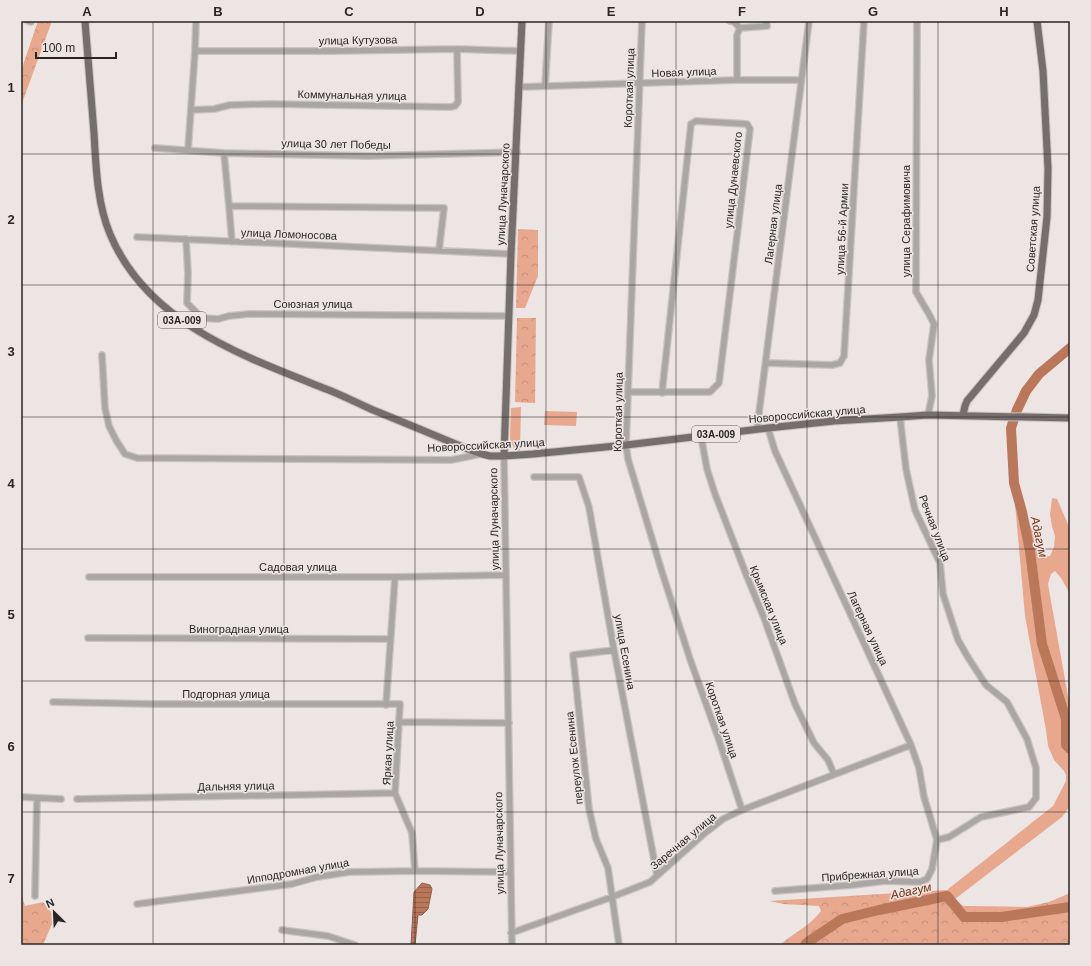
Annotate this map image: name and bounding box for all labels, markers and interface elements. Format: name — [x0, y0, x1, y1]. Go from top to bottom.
text: A — [82, 4, 92, 19]
text: B — [213, 4, 223, 19]
text: C — [344, 4, 354, 19]
text: D — [475, 4, 485, 19]
text: E — [607, 4, 616, 19]
text: F — [738, 4, 746, 19]
text: G — [868, 4, 878, 19]
text: H — [999, 4, 1009, 19]
street label: улица Кутузова — [319, 33, 398, 47]
scale bar — [36, 34, 116, 60]
text: 100 m — [42, 41, 75, 55]
street label: Короткая улица — [622, 47, 636, 128]
street label: Новая улица — [651, 65, 718, 79]
text: 1 — [7, 80, 15, 95]
street label: Коммунальная улица — [297, 88, 408, 102]
street label: улица Дунаевского — [722, 131, 744, 229]
street label: улица 30 лет Победы — [281, 137, 391, 151]
street label: улица Луначарского — [494, 143, 512, 245]
street label: улица Серафимовича — [900, 164, 912, 277]
street label: Лагерная улица — [762, 182, 784, 265]
street label: улица 56-й Армии — [834, 183, 850, 275]
street label: Советская улица — [1024, 185, 1042, 273]
text: 2 — [7, 212, 15, 227]
street label: улица Ломоносова — [241, 226, 338, 242]
street label: Союзная улица — [274, 298, 353, 310]
road number: 03А-009 — [158, 312, 206, 328]
text: 3 — [7, 344, 15, 359]
street label: Короткая улица — [611, 371, 625, 452]
street label: Новороссийская улица — [748, 403, 867, 425]
road number: 03А-009 — [692, 426, 740, 442]
street label: Новороссийская улица — [427, 436, 546, 454]
street label: улица Луначарского — [487, 468, 501, 570]
text: 4 — [7, 476, 15, 491]
street label: Речная улица — [917, 493, 953, 564]
water label: Адагум — [1028, 514, 1050, 559]
street label: Садовая улица — [259, 561, 338, 573]
street label: Крымская улица — [748, 564, 791, 647]
street label: Лагерная улица — [845, 589, 891, 668]
text: 5 — [7, 607, 15, 622]
street label: улица Есенина — [612, 613, 638, 692]
street label: Виноградная улица — [189, 623, 290, 635]
street label: Короткая улица — [703, 680, 741, 761]
street label: Подгорная улица — [182, 688, 271, 700]
street label: переулок Есенина — [563, 710, 585, 805]
street label: Яркая улица — [380, 720, 396, 786]
text: 6 — [7, 739, 15, 754]
street label: Дальняя улица — [197, 779, 275, 793]
street label: улица Луначарского — [492, 792, 506, 894]
street label: Заречная улица — [648, 810, 719, 872]
street label: Ипподромная улица — [246, 856, 351, 886]
street label: Прибрежная улица — [821, 865, 920, 883]
text: 7 — [7, 871, 15, 886]
water label: Адагум — [888, 880, 933, 902]
north arrow — [34, 892, 74, 932]
text: N — [44, 896, 56, 910]

